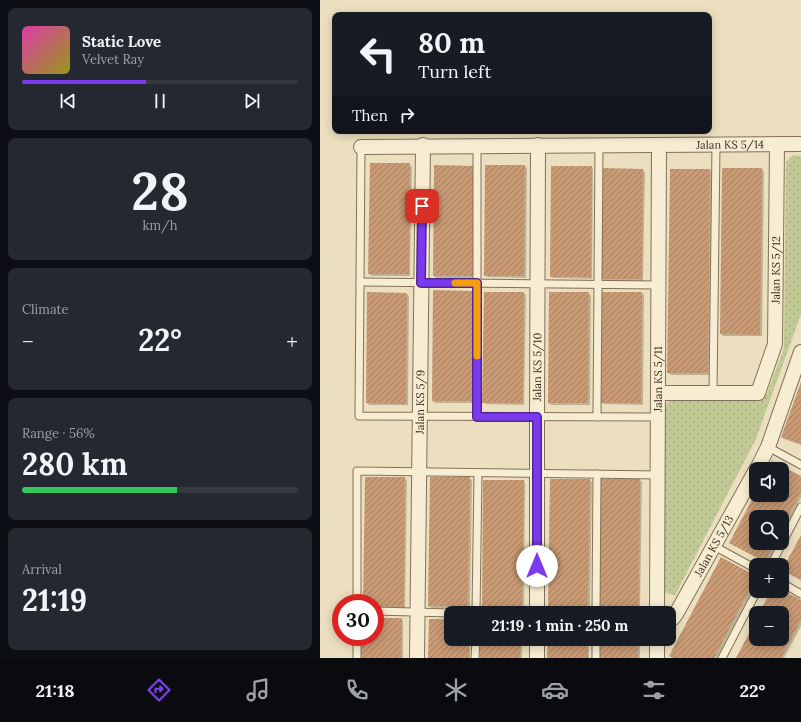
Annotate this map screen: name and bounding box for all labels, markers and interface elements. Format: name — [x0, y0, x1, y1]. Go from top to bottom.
text: 80 m — [418, 25, 485, 61]
icon: left — [352, 28, 404, 80]
text: Static Love — [82, 32, 161, 51]
text: Velvet Ray — [82, 51, 144, 68]
text: Turn left — [418, 60, 491, 83]
icon: previous — [57, 90, 79, 112]
icon: pause — [149, 90, 171, 112]
icon: next — [241, 90, 263, 112]
icon: right — [396, 104, 418, 126]
text: Then — [352, 106, 388, 125]
street label: Jalan KS 5/14 — [695, 137, 764, 152]
text: 28 — [131, 158, 189, 224]
pin — [405, 189, 439, 223]
icon: arrive — [411, 195, 433, 217]
text: km/h — [142, 217, 178, 234]
street label: Jalan KS 5/12 — [768, 236, 784, 305]
text: Climate — [22, 301, 69, 318]
text: 22° — [138, 321, 182, 359]
text: − — [22, 327, 34, 355]
text: + — [286, 327, 298, 355]
street label: Jalan KS 5/10 — [530, 333, 545, 402]
street label: Jalan KS 5/11 — [651, 346, 666, 413]
street label: Jalan KS 5/9 — [413, 370, 428, 435]
text: Range · 56% — [22, 425, 95, 442]
text: 280 km — [22, 445, 128, 483]
map controls — [749, 462, 789, 646]
button: sound — [749, 462, 789, 502]
button: search — [749, 510, 789, 550]
street label: Jalan KS 5/13 — [691, 513, 736, 580]
position arrow — [516, 545, 558, 587]
button: + — [749, 558, 789, 598]
text: Arrival — [22, 561, 62, 578]
text: 21:19 — [22, 581, 87, 619]
speed limit sign: 30 — [332, 594, 384, 646]
button: − — [749, 606, 789, 646]
text: 21:19 · 1 min · 250 m — [492, 616, 628, 635]
icon: directions — [145, 676, 173, 704]
icon: music — [244, 676, 272, 704]
icon: phone — [343, 676, 371, 704]
icon: climate — [442, 676, 470, 704]
icon: car — [541, 676, 569, 704]
icon: filters — [640, 676, 668, 704]
text: 21:18 — [35, 679, 75, 702]
text: 22° — [739, 679, 765, 702]

